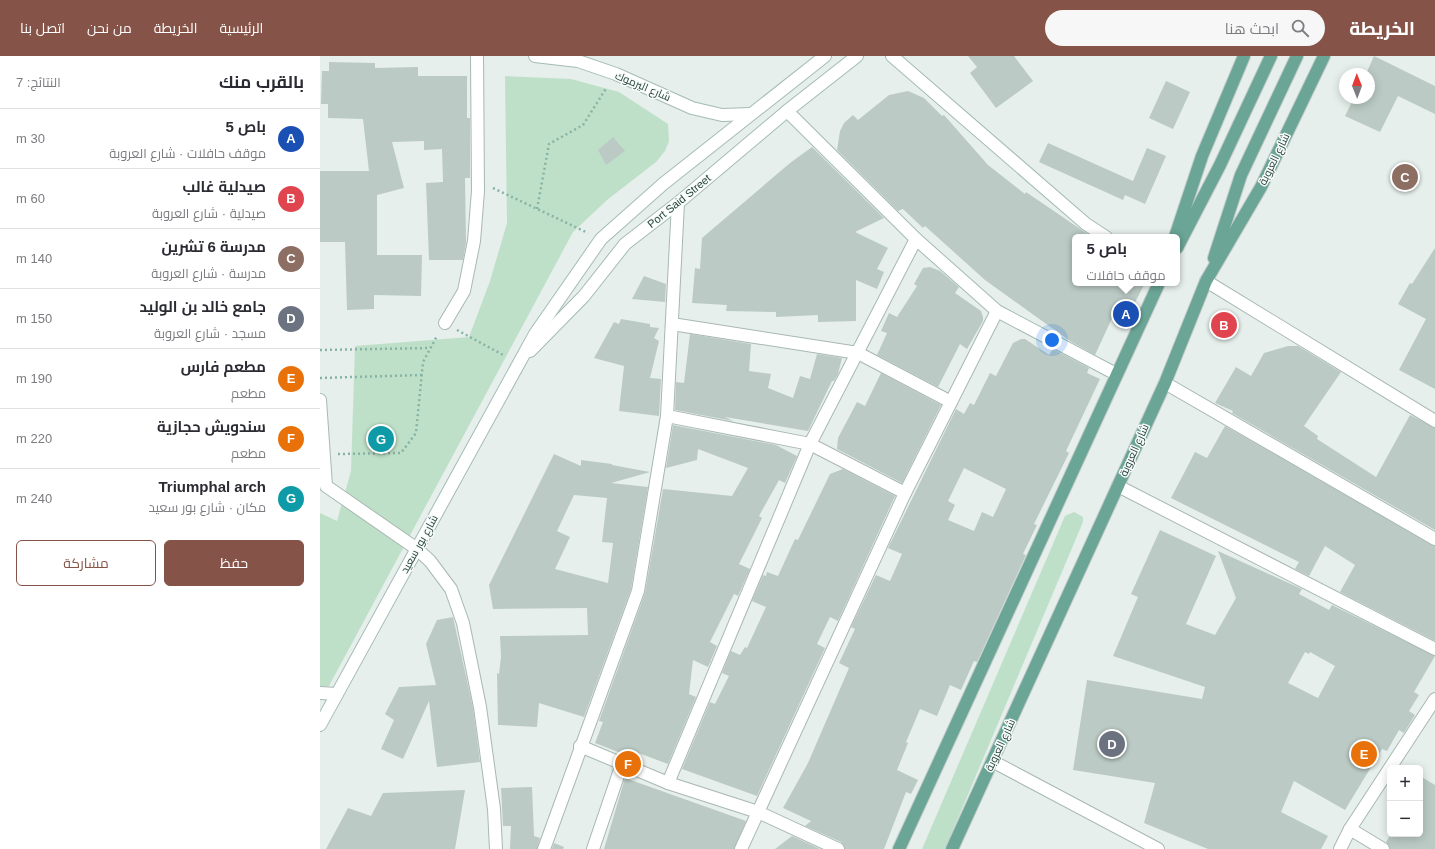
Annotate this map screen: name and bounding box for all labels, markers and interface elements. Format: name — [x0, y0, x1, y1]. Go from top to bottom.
search box — [1045, 10, 1325, 46]
icon: search — [1289, 17, 1311, 39]
text: الخريطة — [1349, 18, 1415, 39]
text: اتصل بنا — [20, 20, 65, 36]
text: من نحن — [87, 20, 132, 36]
text: الخريطة — [154, 20, 197, 36]
text: الرئيسية — [219, 20, 263, 36]
text: ابحث هنا — [1225, 20, 1279, 37]
north arrow — [1339, 68, 1375, 104]
street label: شارع اليرموك — [613, 69, 672, 105]
text: بالقرب منك — [219, 73, 304, 92]
text: النتائج: 7 — [16, 75, 61, 90]
text: باص 5 — [226, 118, 266, 135]
text: 30 m — [16, 131, 45, 146]
text: A — [286, 131, 296, 146]
street label: شارع العروبة — [1256, 131, 1293, 188]
text: موقف حافلات · شارع العروبة — [109, 146, 266, 161]
pin: C — [1392, 162, 1418, 192]
street label: Port Said Street — [645, 172, 713, 230]
text: صيدلية غالب — [183, 178, 266, 195]
text: 60 m — [16, 191, 45, 206]
text: B — [286, 191, 296, 206]
text: صيدلية · شارع العروبة — [152, 206, 266, 221]
popup — [1072, 234, 1180, 286]
text: مدرسة 6 تشرين — [161, 238, 266, 255]
text: باص 5 — [1086, 240, 1127, 257]
text: 140 m — [16, 251, 52, 266]
text: C — [286, 251, 296, 266]
text: مدرسة · شارع العروبة — [151, 266, 266, 281]
text: موقف حافلات — [1086, 268, 1166, 283]
text: جامع خالد بن الوليد — [139, 298, 266, 315]
pin: A — [1113, 299, 1139, 329]
pin: B — [1211, 310, 1237, 340]
text: 150 m — [16, 311, 52, 326]
text: D — [286, 311, 296, 326]
text: مسجد · شارع العروبة — [154, 326, 266, 341]
your location — [1042, 330, 1062, 350]
text: مطعم فارس — [181, 358, 266, 375]
text: 190 m — [16, 371, 52, 386]
text: E — [287, 371, 295, 386]
text: مطعم — [231, 386, 266, 401]
text: سندويش حجازية — [157, 418, 266, 435]
street label: شارع العروبة — [1117, 422, 1153, 479]
pin: G — [368, 424, 394, 454]
text: 220 m — [16, 431, 52, 446]
text: F — [287, 431, 295, 446]
text: مطعم — [231, 446, 266, 461]
text: Triumphal arch — [158, 478, 266, 495]
text: 240 m — [16, 491, 52, 506]
text: G — [286, 491, 296, 506]
text: مكان · شارع بور سعيد — [148, 500, 266, 515]
street label: شارع بور سعيد — [398, 513, 442, 576]
button: مشاركة — [16, 540, 156, 586]
button: حفظ — [164, 540, 304, 586]
street label: شارع العروبة — [983, 717, 1019, 774]
pin: D — [1099, 729, 1125, 759]
pin: E — [1351, 739, 1377, 769]
pin: F — [615, 749, 641, 779]
map controls — [1387, 765, 1423, 837]
button: + — [1387, 765, 1423, 801]
button: − — [1387, 801, 1423, 837]

